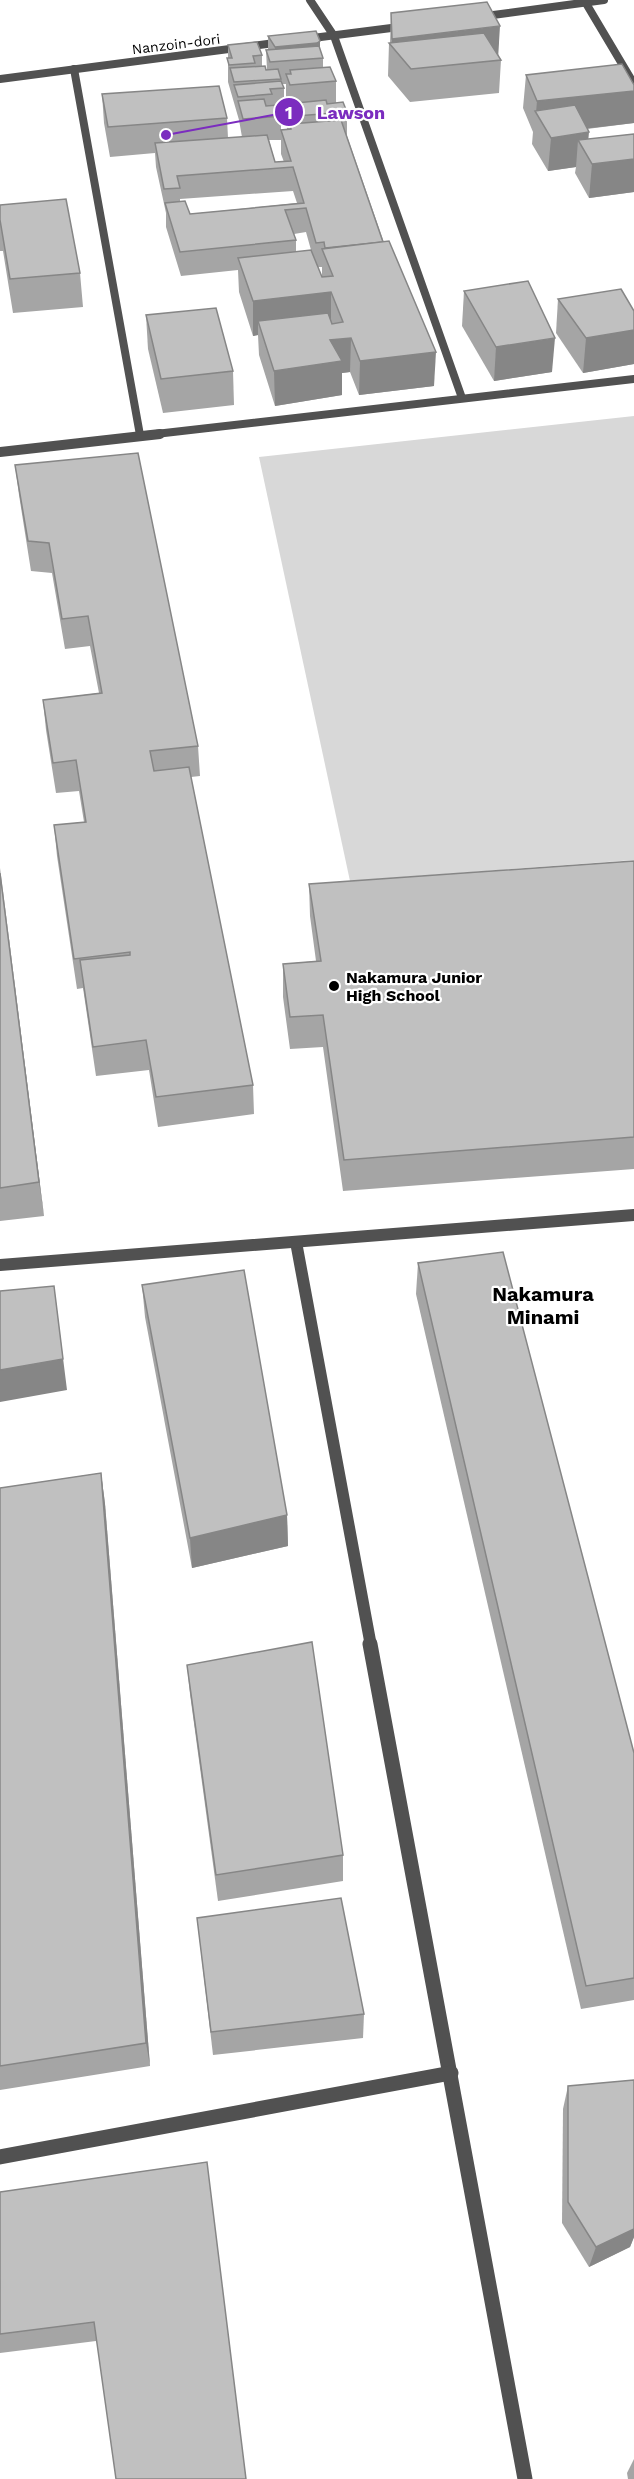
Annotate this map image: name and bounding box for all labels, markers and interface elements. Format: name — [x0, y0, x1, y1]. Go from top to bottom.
street label: Nanzoin-dori — [131, 31, 221, 57]
callout: Lawson — [274, 94, 397, 130]
text: 1 — [285, 102, 293, 123]
text: Lawson — [317, 102, 385, 123]
place label: Nakamura Junior High School — [346, 968, 482, 1005]
marker: Nakamura Junior High School — [327, 979, 341, 993]
district label: Nakamura Minami — [492, 1282, 594, 1329]

